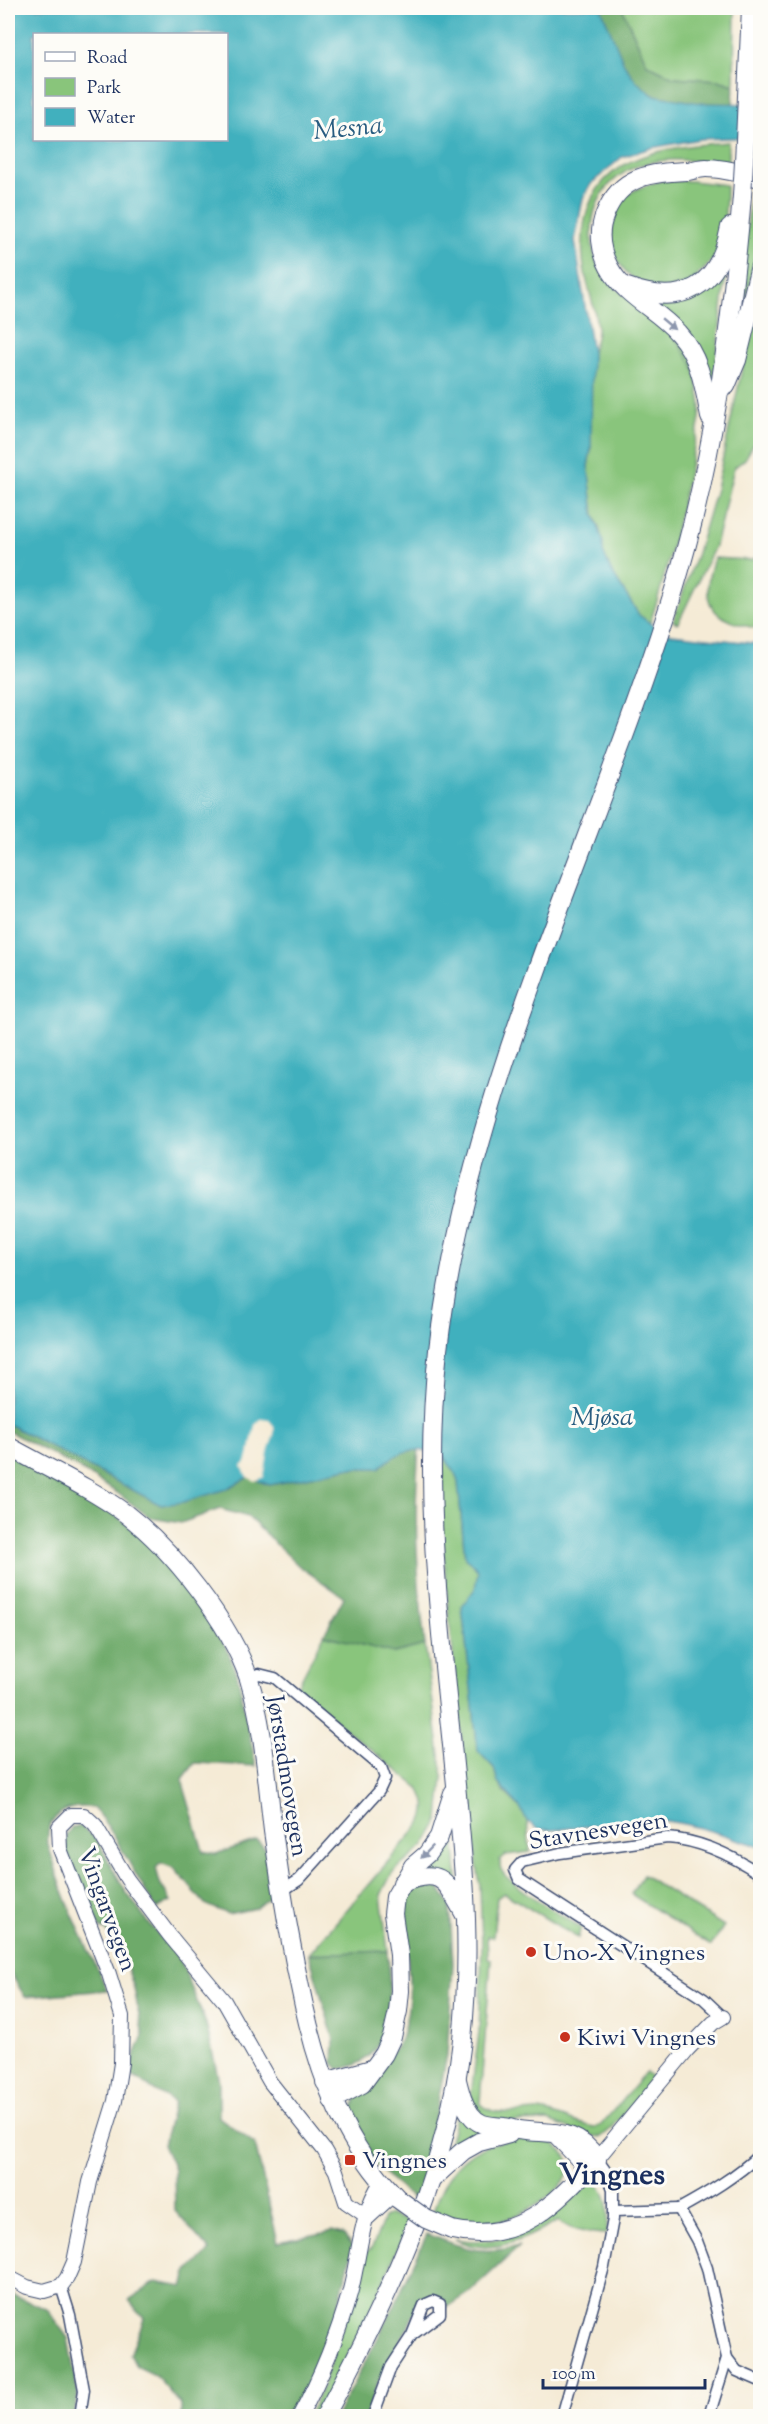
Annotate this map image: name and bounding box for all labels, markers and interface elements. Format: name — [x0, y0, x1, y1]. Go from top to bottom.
legend — [33, 33, 228, 141]
text: Road — [87, 46, 127, 72]
text: Park — [87, 76, 122, 102]
text: Water — [87, 106, 136, 132]
water label: Mesna — [312, 108, 385, 151]
one-way arrow — [660, 317, 675, 330]
water label: Mjøsa — [571, 1400, 633, 1437]
street label: Jørstadmovegen — [256, 1691, 316, 1859]
street label: Stavnesvegen — [526, 1804, 670, 1860]
street label: Vingarvegen — [68, 1843, 144, 1977]
one-way arrow — [420, 1845, 434, 1860]
place label: Uno-X Vingnes — [543, 1937, 705, 1971]
marker: Uno-X Vingnes — [524, 1945, 538, 1959]
place label: Kiwi Vingnes — [577, 2022, 716, 2056]
marker: Kiwi Vingnes — [558, 2030, 572, 2044]
place label: Vingnes — [362, 2145, 447, 2179]
marker: Vingnes — [343, 2153, 357, 2167]
district label: Vingnes — [559, 2155, 665, 2198]
scale bar — [543, 2352, 705, 2390]
text: 100 m — [552, 2362, 596, 2388]

